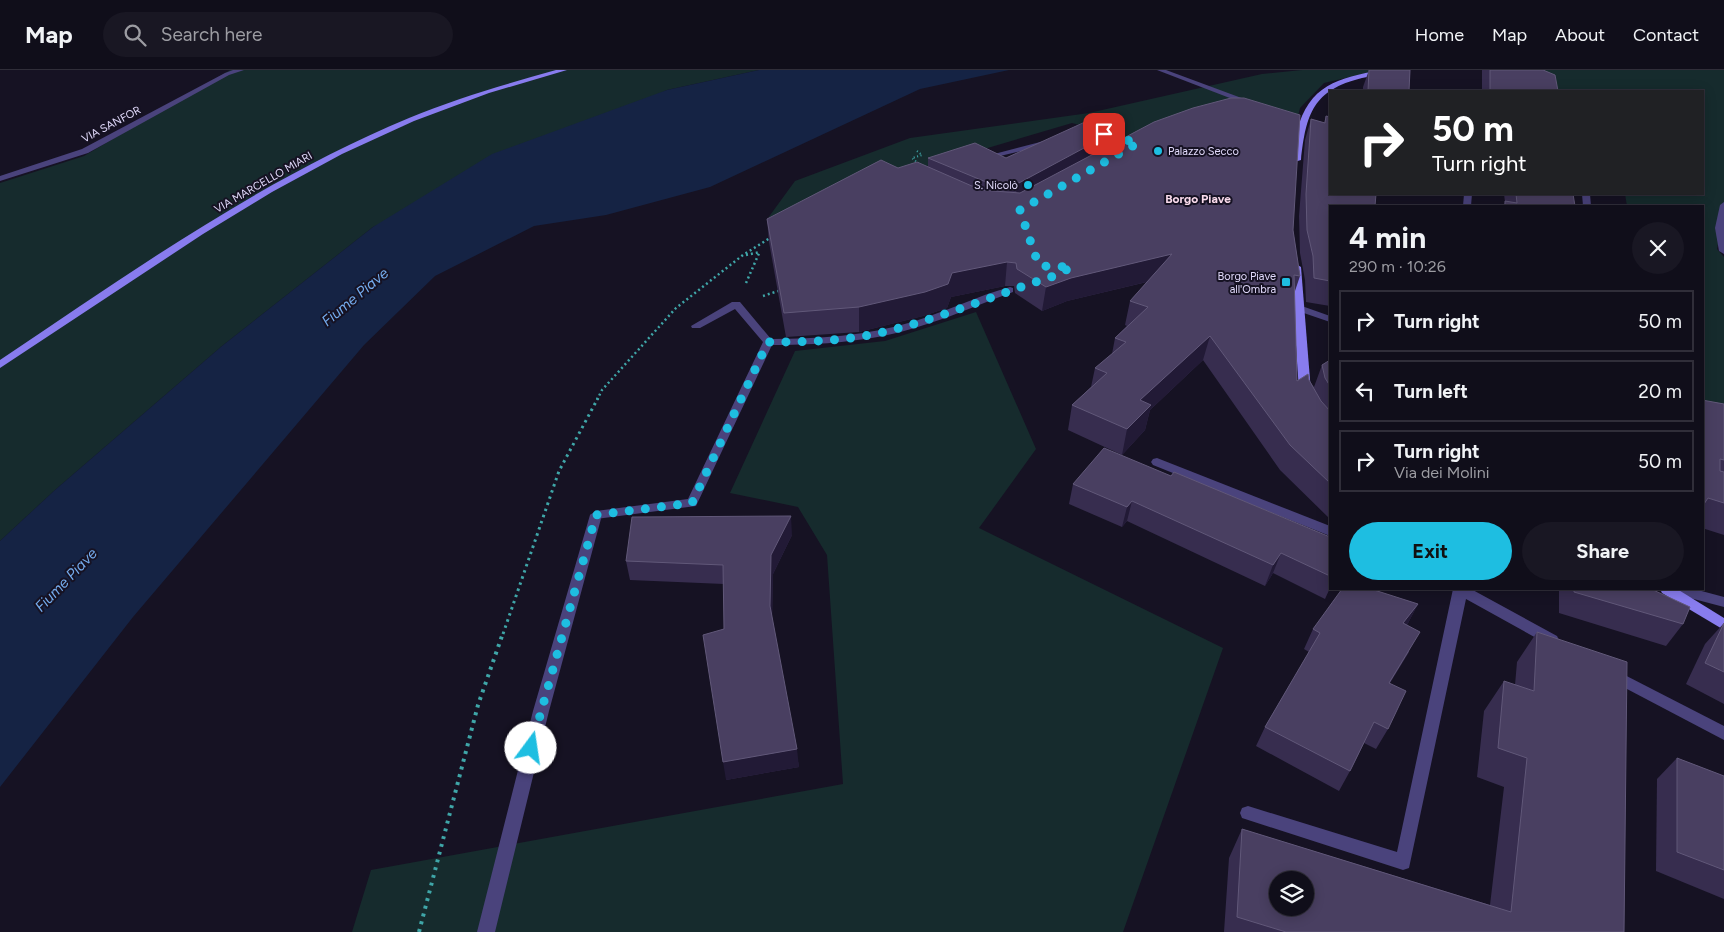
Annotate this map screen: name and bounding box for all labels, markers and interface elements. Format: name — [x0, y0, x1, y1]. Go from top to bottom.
search box — [103, 12, 453, 57]
text: Map — [25, 20, 73, 49]
icon: search — [121, 21, 149, 49]
text: Search here — [161, 23, 262, 46]
text: Home — [1415, 24, 1464, 46]
text: Map — [1492, 24, 1527, 46]
text: About — [1555, 24, 1605, 46]
text: Contact — [1633, 24, 1699, 46]
street label: VIA SANFOR — [80, 103, 143, 145]
text: 50 m — [1432, 108, 1514, 150]
icon: right — [1349, 110, 1414, 175]
pin — [1083, 113, 1125, 155]
icon: arrive — [1090, 120, 1118, 148]
marker: Palazzo Secco — [1152, 145, 1164, 157]
place label: Palazzo Secco — [1168, 145, 1239, 158]
street label: VIA MARCELLO MIARI — [212, 149, 315, 216]
text: Turn right — [1432, 150, 1527, 177]
place label: S. Nicolò — [974, 179, 1018, 192]
marker: S. Nicolò — [1022, 179, 1034, 191]
district label: Borgo Piave — [1165, 192, 1231, 206]
text: 4 min — [1349, 219, 1426, 256]
button: close — [1632, 222, 1684, 274]
text: 290 m · 10:26 — [1349, 257, 1446, 276]
water label: Fiume Piave — [318, 264, 392, 330]
place label: Borgo Piave all'Ombra — [1218, 270, 1276, 296]
marker: Borgo Piave all'Ombra — [1280, 276, 1292, 288]
icon: right — [1351, 307, 1379, 335]
text: Turn right — [1394, 310, 1480, 333]
text: 50 m — [1638, 310, 1682, 333]
icon: left — [1351, 377, 1379, 405]
text: Turn left — [1394, 380, 1468, 403]
text: 20 m — [1638, 380, 1682, 403]
text: Turn right — [1394, 440, 1480, 463]
icon: right — [1351, 447, 1379, 475]
text: 50 m — [1638, 450, 1682, 473]
text: Via dei Molini — [1394, 463, 1489, 482]
button: Exit — [1349, 522, 1512, 580]
button: Share — [1522, 522, 1684, 580]
water label: Fiume Piave — [31, 544, 101, 616]
position arrow — [504, 721, 556, 773]
map controls — [1269, 871, 1314, 916]
button: layers — [1269, 871, 1314, 916]

